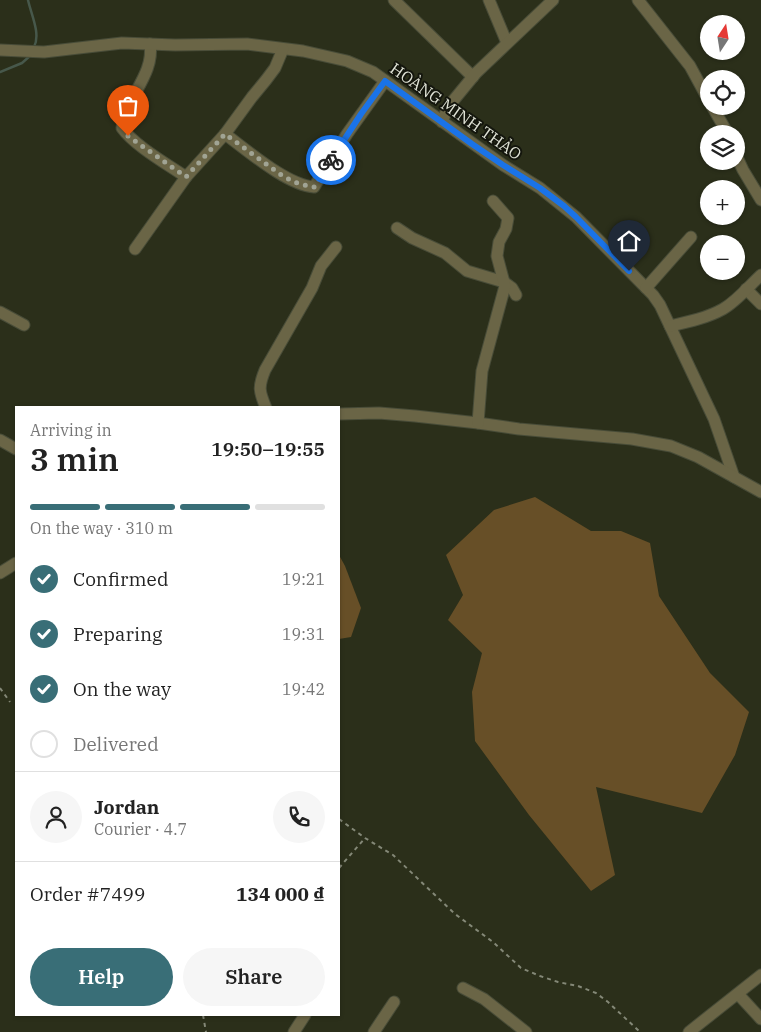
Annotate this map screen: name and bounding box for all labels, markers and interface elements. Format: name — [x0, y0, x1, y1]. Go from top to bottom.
north arrow — [700, 15, 745, 60]
map controls — [700, 15, 745, 280]
street label: HOÀNG MINH THẢO — [387, 57, 526, 164]
button: locate — [700, 70, 745, 115]
pin — [107, 85, 149, 136]
icon: bag — [114, 92, 142, 120]
button: layers — [700, 125, 745, 170]
courier — [306, 135, 356, 185]
icon: bike — [317, 146, 345, 174]
button: + — [700, 180, 745, 225]
pin — [608, 220, 650, 271]
icon: home — [615, 227, 643, 255]
button: − — [700, 235, 745, 280]
text: Arriving in — [30, 420, 112, 440]
text: 19:50–19:55 — [211, 437, 325, 461]
text: 3 min — [30, 438, 119, 480]
text: On the way · 310 m — [30, 518, 173, 538]
icon: check — [30, 565, 58, 593]
text: Confirmed — [73, 567, 168, 591]
text: 19:21 — [282, 569, 325, 589]
icon: check — [30, 620, 58, 648]
text: Preparing — [73, 622, 162, 646]
text: 19:31 — [282, 624, 325, 644]
icon: check — [30, 675, 58, 703]
text: On the way — [73, 677, 171, 701]
text: 19:42 — [282, 679, 325, 699]
text: Delivered — [73, 732, 159, 756]
button: person — [30, 791, 82, 843]
button: phone — [273, 791, 325, 843]
text: Jordan — [94, 795, 159, 819]
text: Courier · 4.7 — [94, 819, 187, 839]
text: Order #7499 — [30, 882, 145, 906]
text: 134 000 ₫ — [236, 882, 325, 906]
button: Help — [30, 948, 173, 1006]
button: Share — [183, 948, 325, 1006]

